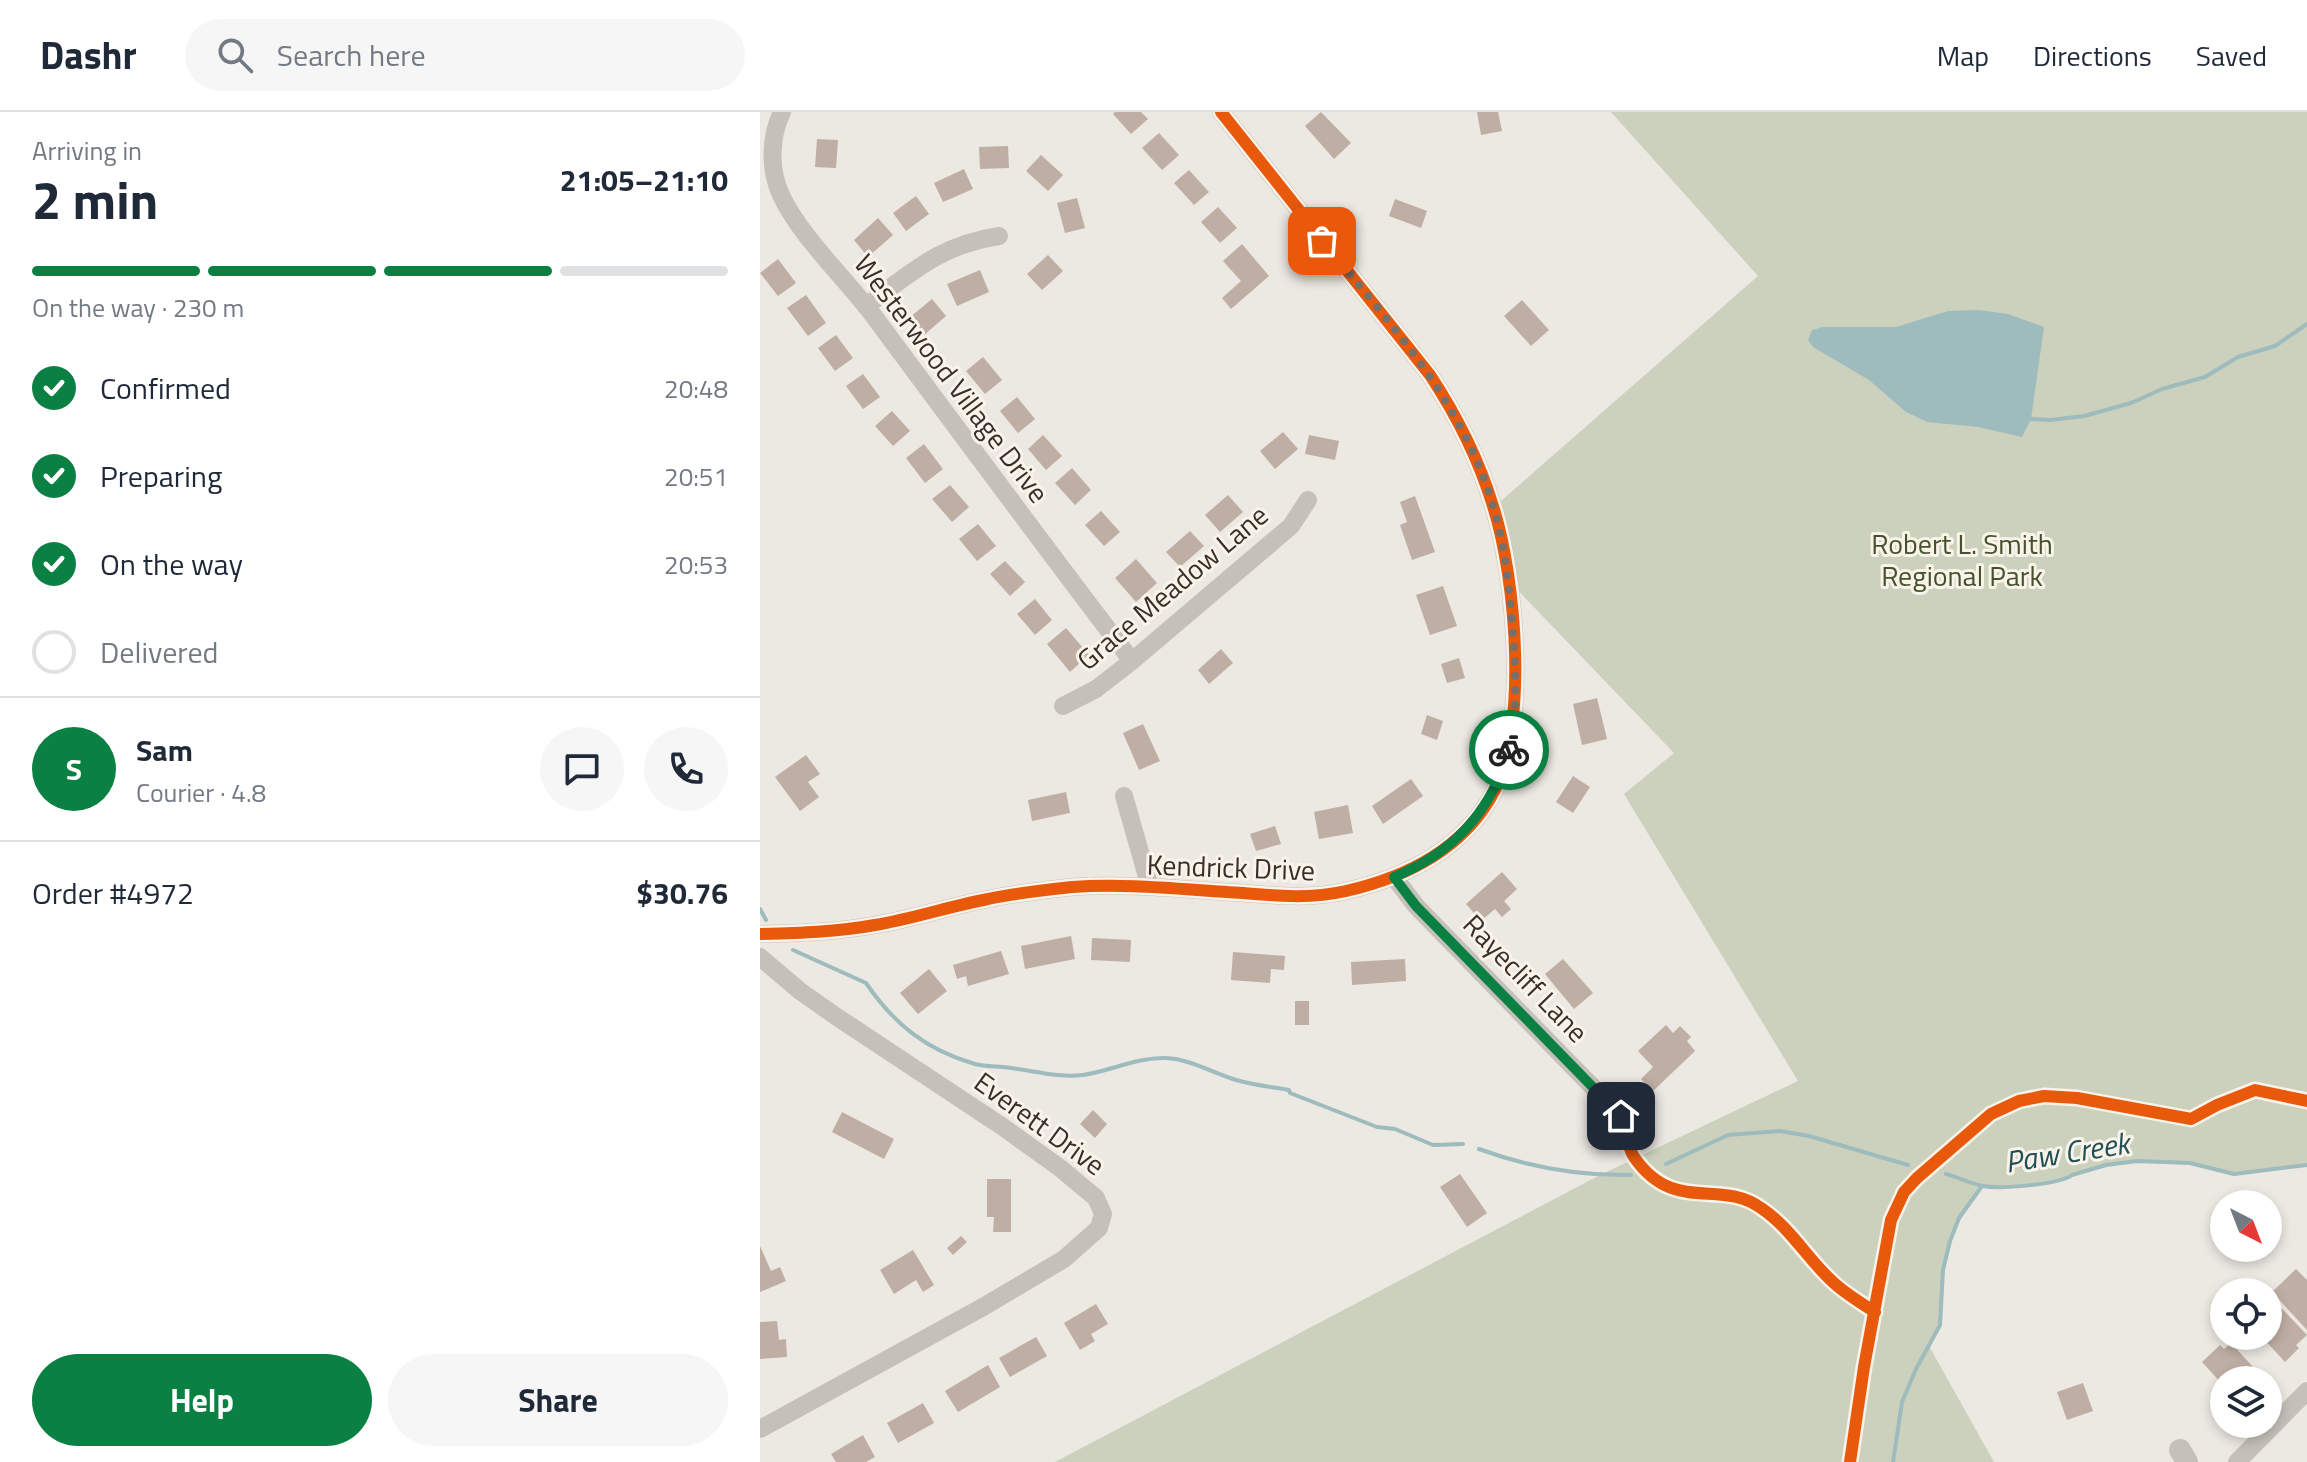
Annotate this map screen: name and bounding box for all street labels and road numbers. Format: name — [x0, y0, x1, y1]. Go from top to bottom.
street label: Westerwood Village Drive — [844, 244, 1060, 512]
street label: Grace Meadow Lane — [1067, 494, 1277, 680]
street label: Kendrick Drive — [1146, 843, 1316, 891]
street label: Rayecliff Lane — [1453, 904, 1599, 1052]
street label: Everett Drive — [965, 1061, 1115, 1185]

